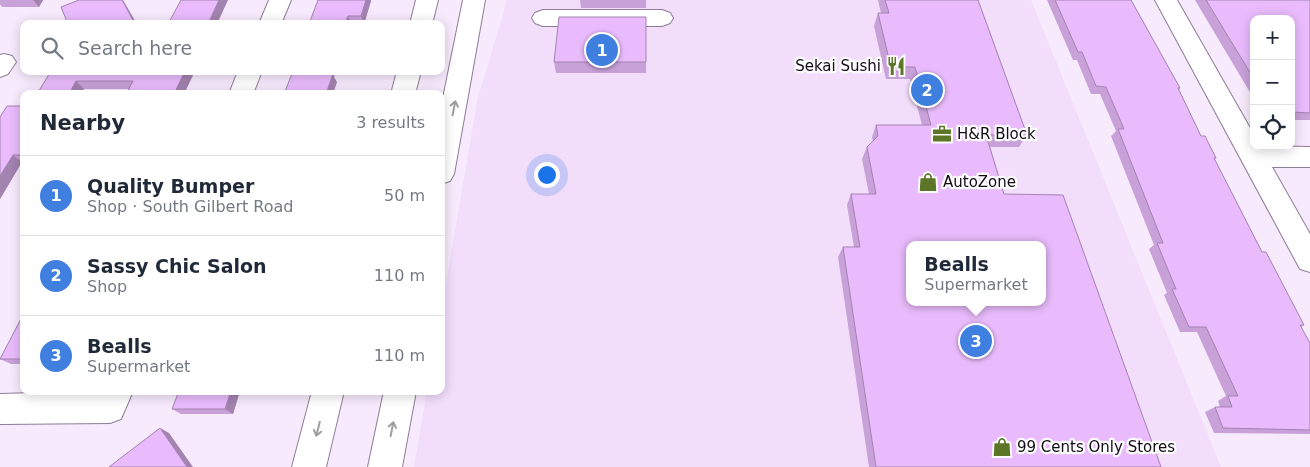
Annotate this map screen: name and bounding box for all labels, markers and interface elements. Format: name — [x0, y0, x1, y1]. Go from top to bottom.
map controls — [1250, 15, 1295, 150]
button: + — [1250, 15, 1295, 60]
search box — [20, 20, 445, 75]
pin: 1 — [586, 31, 618, 69]
icon: search — [38, 34, 66, 62]
text: Search here — [78, 37, 192, 59]
restaurant icon: Sekai Sushi — [885, 55, 907, 77]
place label: Sekai Sushi — [795, 57, 881, 75]
button: − — [1250, 60, 1295, 105]
pin: 2 — [911, 71, 943, 109]
one-way arrow — [449, 101, 459, 117]
button: locate — [1250, 105, 1295, 150]
text: Nearby — [40, 111, 125, 135]
text: 3 results — [356, 113, 425, 132]
office icon: H&R Block — [931, 123, 953, 145]
place label: H&R Block — [957, 125, 1036, 143]
your location — [534, 162, 560, 188]
shop icon: AutoZone — [917, 171, 939, 193]
place label: AutoZone — [943, 173, 1016, 191]
text: Quality Bumper — [87, 175, 254, 197]
text: 1 — [50, 186, 62, 205]
text: 50 m — [384, 186, 425, 205]
text: Shop · South Gilbert Road — [87, 197, 293, 216]
popup — [906, 241, 1046, 306]
text: Bealls — [924, 253, 989, 275]
text: Sassy Chic Salon — [87, 255, 267, 277]
text: 2 — [50, 266, 62, 285]
text: 110 m — [374, 266, 425, 285]
text: Supermarket — [924, 275, 1028, 294]
text: Shop — [87, 277, 127, 296]
pin: 3 — [960, 322, 992, 360]
text: Bealls — [87, 335, 152, 357]
text: 3 — [50, 346, 62, 365]
text: 110 m — [374, 346, 425, 365]
text: Supermarket — [87, 357, 190, 376]
one-way arrow — [313, 421, 323, 437]
one-way arrow — [388, 422, 398, 438]
shop icon: 99 Cents Only Stores — [991, 436, 1013, 458]
place label: 99 Cents Only Stores — [1017, 438, 1175, 456]

